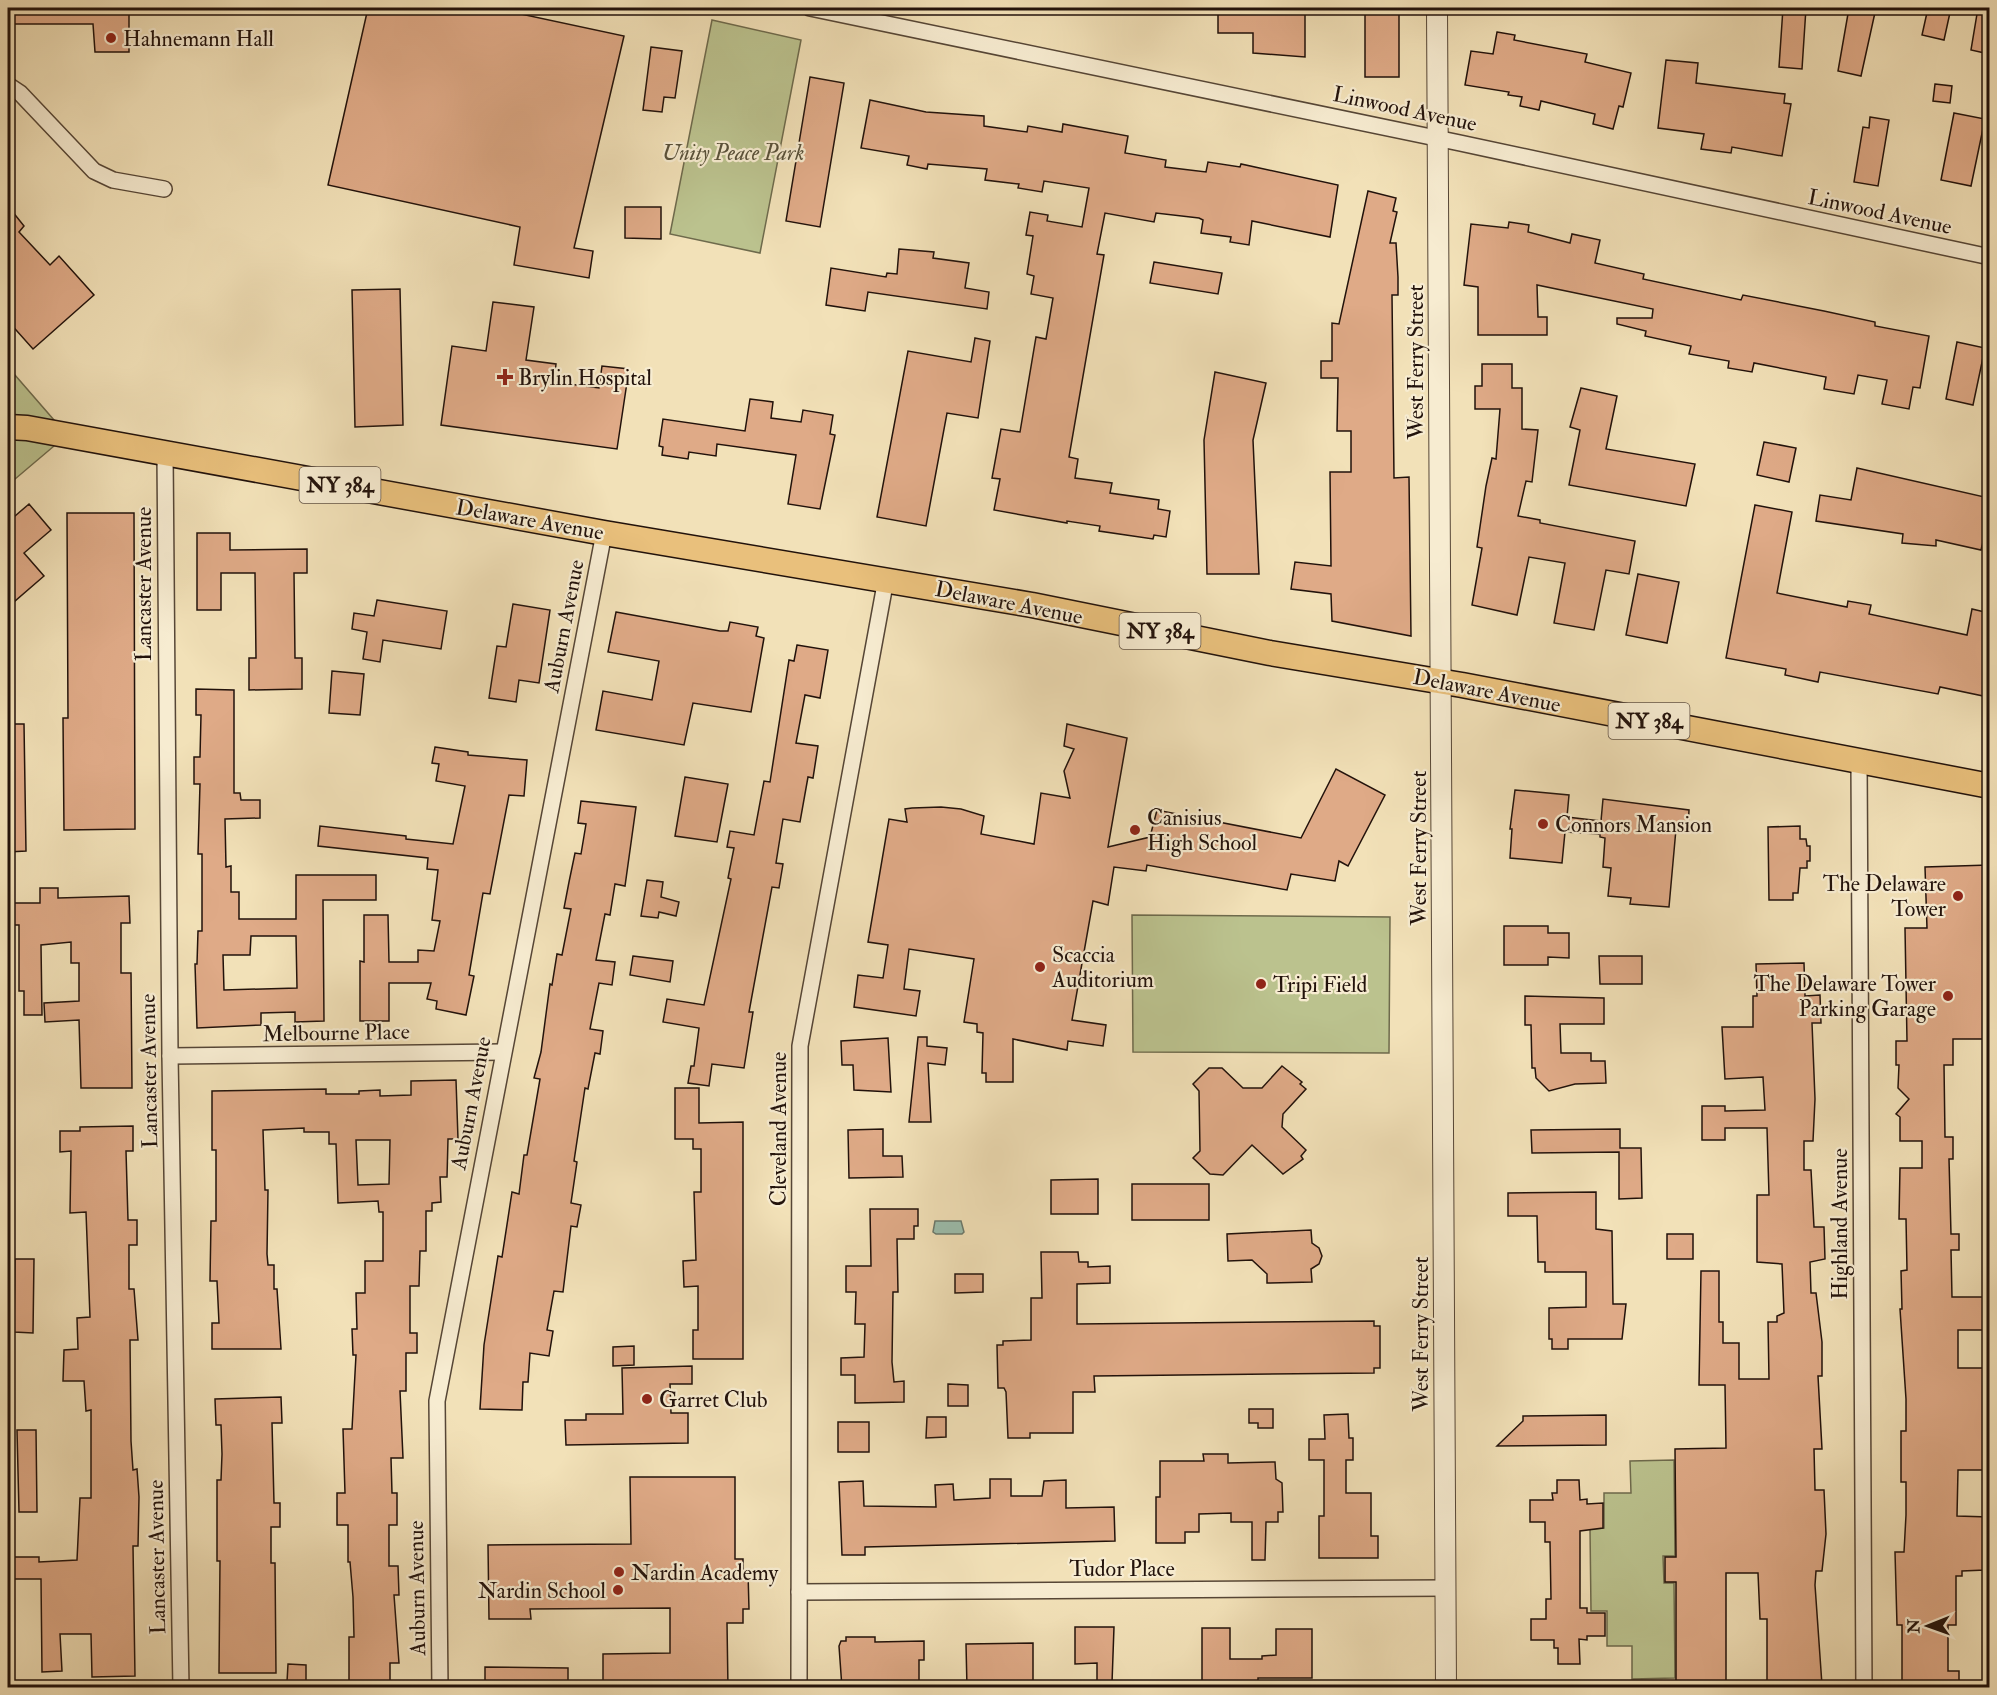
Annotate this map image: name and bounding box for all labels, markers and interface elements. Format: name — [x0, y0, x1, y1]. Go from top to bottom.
place label: Hahnemann Hall — [123, 25, 274, 53]
marker: Hahnemann Hall — [104, 31, 118, 45]
street label: Linwood Avenue — [1330, 80, 1479, 138]
park label: Unity Peace Park — [662, 139, 804, 167]
street label: Linwood Avenue — [1805, 183, 1954, 241]
street label: West Ferry Street — [1402, 284, 1430, 441]
place label: Brylin Hospital — [518, 364, 652, 393]
marker: Brylin Hospital — [496, 368, 514, 386]
road number: NY 384 — [300, 467, 380, 503]
street label: Delaware Avenue — [454, 493, 606, 547]
street label: Lancaster Avenue — [130, 507, 158, 661]
street label: Auburn Avenue — [537, 557, 591, 696]
street label: Delaware Avenue — [933, 575, 1085, 631]
road number: NY 384 — [1120, 613, 1200, 649]
street label: Delaware Avenue — [1411, 663, 1563, 719]
road number: NY 384 — [1608, 703, 1690, 739]
street label: West Ferry Street — [1405, 770, 1433, 927]
place label: Canisius High School — [1147, 804, 1258, 857]
place label: Connors Mansion — [1555, 811, 1712, 839]
marker: Connors Mansion — [1536, 817, 1550, 831]
marker: Canisius High School — [1128, 823, 1142, 837]
place label: The Delaware Tower — [1823, 870, 1947, 923]
marker: The Delaware Tower — [1951, 889, 1965, 903]
place label: Scaccia Auditorium — [1051, 941, 1154, 994]
marker: Scaccia Auditorium — [1033, 960, 1047, 974]
place label: The Delaware Tower Parking Garage — [1753, 970, 1937, 1023]
place label: Tripi Field — [1273, 971, 1368, 1000]
marker: Tripi Field — [1254, 977, 1268, 991]
marker: The Delaware Tower Parking Garage — [1941, 989, 1955, 1003]
street label: Lancaster Avenue — [134, 993, 164, 1149]
street label: Melbourne Place — [262, 1018, 410, 1048]
street label: Auburn Avenue — [444, 1034, 498, 1173]
street label: Cleveland Avenue — [765, 1052, 793, 1206]
street label: Highland Avenue — [1826, 1148, 1854, 1300]
street label: West Ferry Street — [1407, 1256, 1435, 1413]
place label: Garret Club — [659, 1386, 768, 1414]
marker: Garret Club — [640, 1392, 654, 1406]
street label: Lancaster Avenue — [142, 1479, 172, 1635]
street label: Auburn Avenue — [402, 1520, 432, 1657]
street label: Tudor Place — [1069, 1555, 1175, 1583]
place label: Nardin Academy — [631, 1559, 779, 1587]
marker: Nardin Academy — [612, 1565, 626, 1579]
place label: Nardin School — [478, 1577, 606, 1605]
marker: Nardin School — [611, 1583, 625, 1597]
north arrow — [1898, 1596, 1958, 1656]
text: N — [1904, 1618, 1924, 1635]

